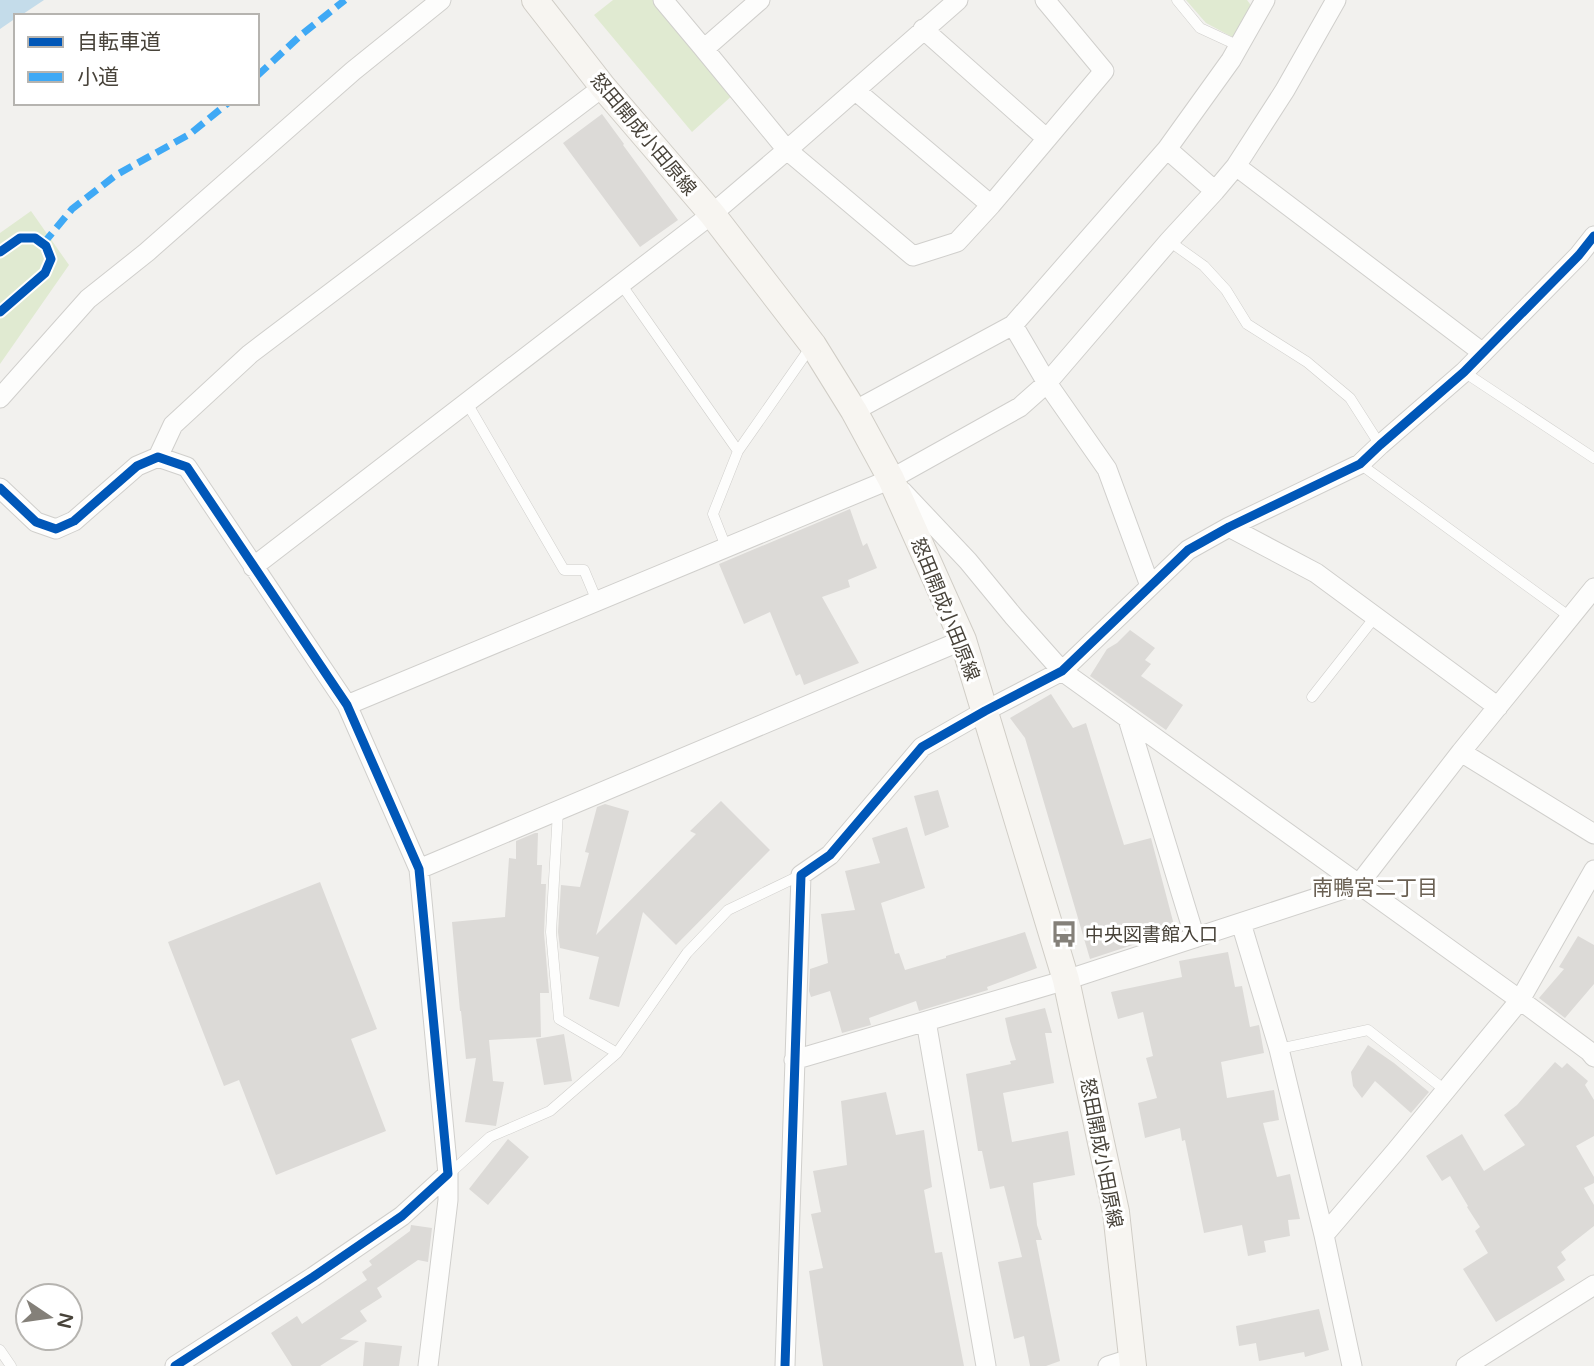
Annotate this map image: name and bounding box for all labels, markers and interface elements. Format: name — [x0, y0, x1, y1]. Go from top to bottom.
legend — [14, 14, 259, 105]
text: 自転車道 — [77, 30, 161, 55]
text: 小道 — [77, 65, 119, 90]
street label: 怒田開成小田原線 — [586, 69, 701, 200]
street label: 怒田開成小田原線 — [906, 535, 984, 684]
district label: 南鴨宮二丁目 — [1312, 876, 1438, 901]
bus stop icon: 中央図書館入口 — [1049, 919, 1079, 949]
place label: 中央図書館入口 — [1085, 924, 1218, 946]
street label: 怒田開成小田原線 — [1076, 1076, 1126, 1230]
north arrow — [14, 1282, 84, 1352]
text: N — [52, 1311, 77, 1331]

